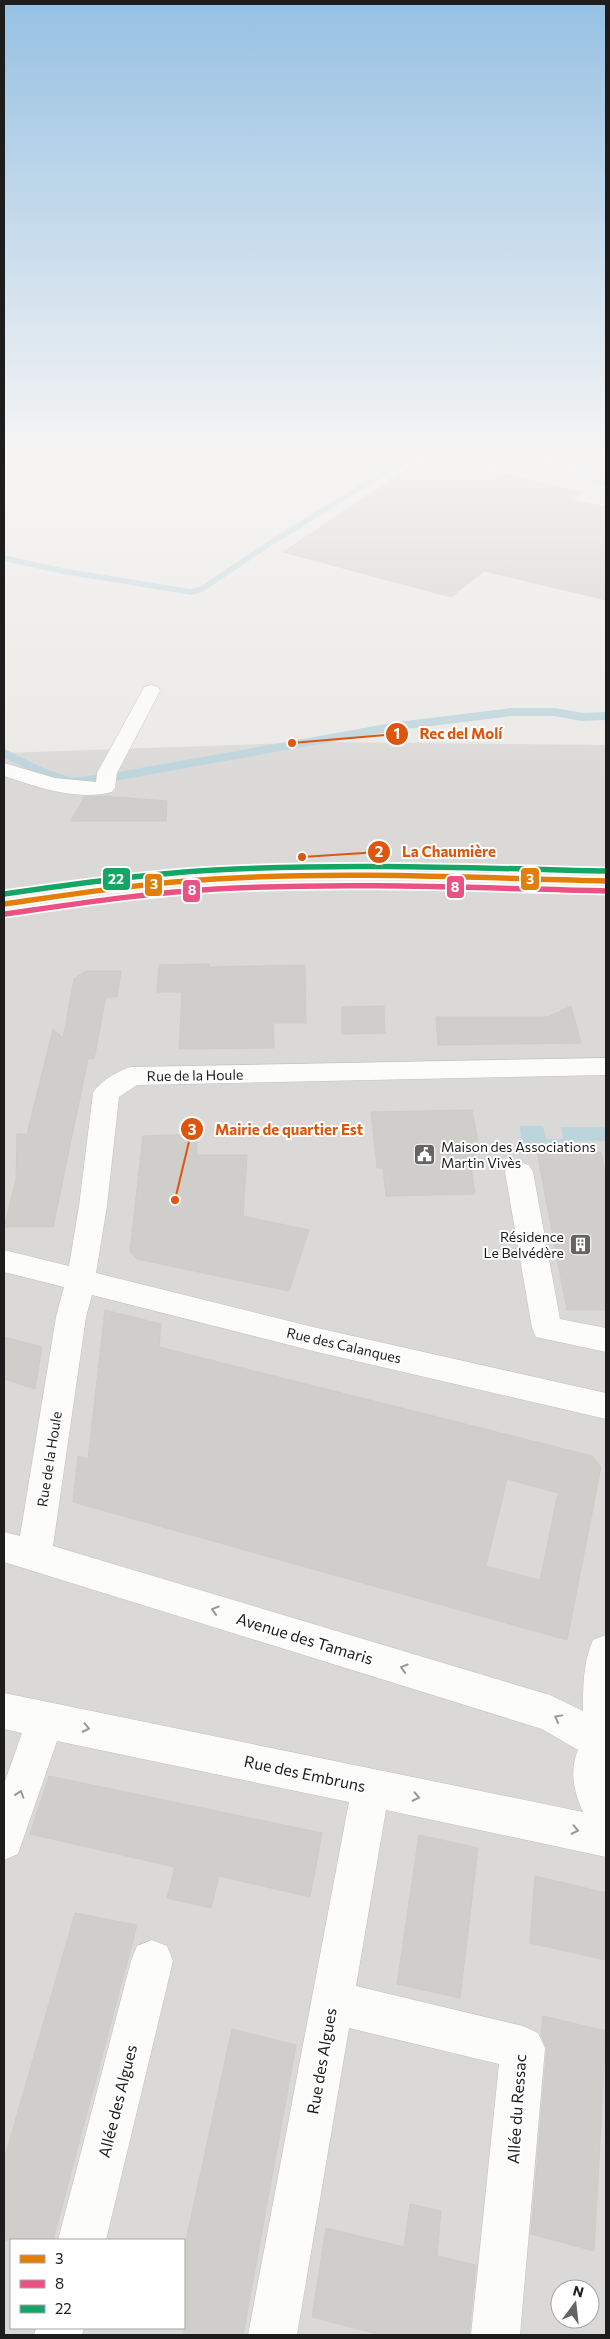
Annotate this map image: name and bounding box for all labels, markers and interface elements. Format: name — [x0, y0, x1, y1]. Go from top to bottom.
callout: Rec del Molí — [385, 719, 513, 749]
text: 1 — [394, 724, 400, 742]
text: Rec del Molí — [419, 724, 503, 742]
callout: La Chaumière — [367, 837, 506, 867]
text: 2 — [375, 842, 383, 860]
text: La Chaumière — [402, 842, 496, 860]
line badge: 22 — [102, 867, 131, 891]
line badge: 3 — [520, 867, 540, 891]
text: 22 — [108, 870, 124, 887]
text: 3 — [526, 870, 534, 887]
line badge: 3 — [144, 873, 163, 897]
text: 3 — [150, 875, 158, 892]
line badge: 8 — [446, 875, 465, 899]
text: 8 — [451, 878, 460, 895]
line badge: 8 — [182, 879, 201, 903]
text: 8 — [188, 881, 197, 898]
street label: Rue de la Houle — [147, 1066, 243, 1084]
callout: Mairie de quartier Est — [180, 1114, 373, 1144]
text: 3 — [188, 1120, 197, 1138]
text: Mairie de quartier Est — [215, 1120, 363, 1138]
place label: Maison des Associations Martin Vivès — [441, 1138, 596, 1171]
public building icon: Maison des Associations Martin Vivès — [413, 1142, 437, 1166]
place label: Résidence Le Belvédère — [483, 1228, 564, 1261]
building icon: Résidence Le Belvédère — [568, 1232, 592, 1256]
street label: Rue des Calanques — [285, 1324, 403, 1366]
street label: Rue de la Houle — [33, 1410, 65, 1508]
one-way arrow — [211, 1606, 220, 1616]
street label: Avenue des Tamaris — [234, 1608, 376, 1668]
one-way arrow — [400, 1664, 409, 1674]
one-way arrow — [555, 1714, 564, 1724]
one-way arrow — [81, 1723, 90, 1733]
street label: Rue des Embruns — [242, 1751, 368, 1795]
one-way arrow — [14, 1790, 24, 1798]
one-way arrow — [412, 1791, 421, 1801]
one-way arrow — [571, 1825, 580, 1835]
street label: Rue des Algues — [302, 2006, 340, 2116]
street label: Allée des Algues — [94, 2043, 140, 2159]
street label: Allée du Ressac — [503, 2053, 529, 2164]
legend — [10, 2239, 185, 2329]
text: 3 — [55, 2249, 64, 2267]
text: 8 — [55, 2274, 64, 2292]
north arrow — [550, 2279, 600, 2329]
text: N — [571, 2281, 586, 2301]
text: 22 — [55, 2299, 72, 2317]

